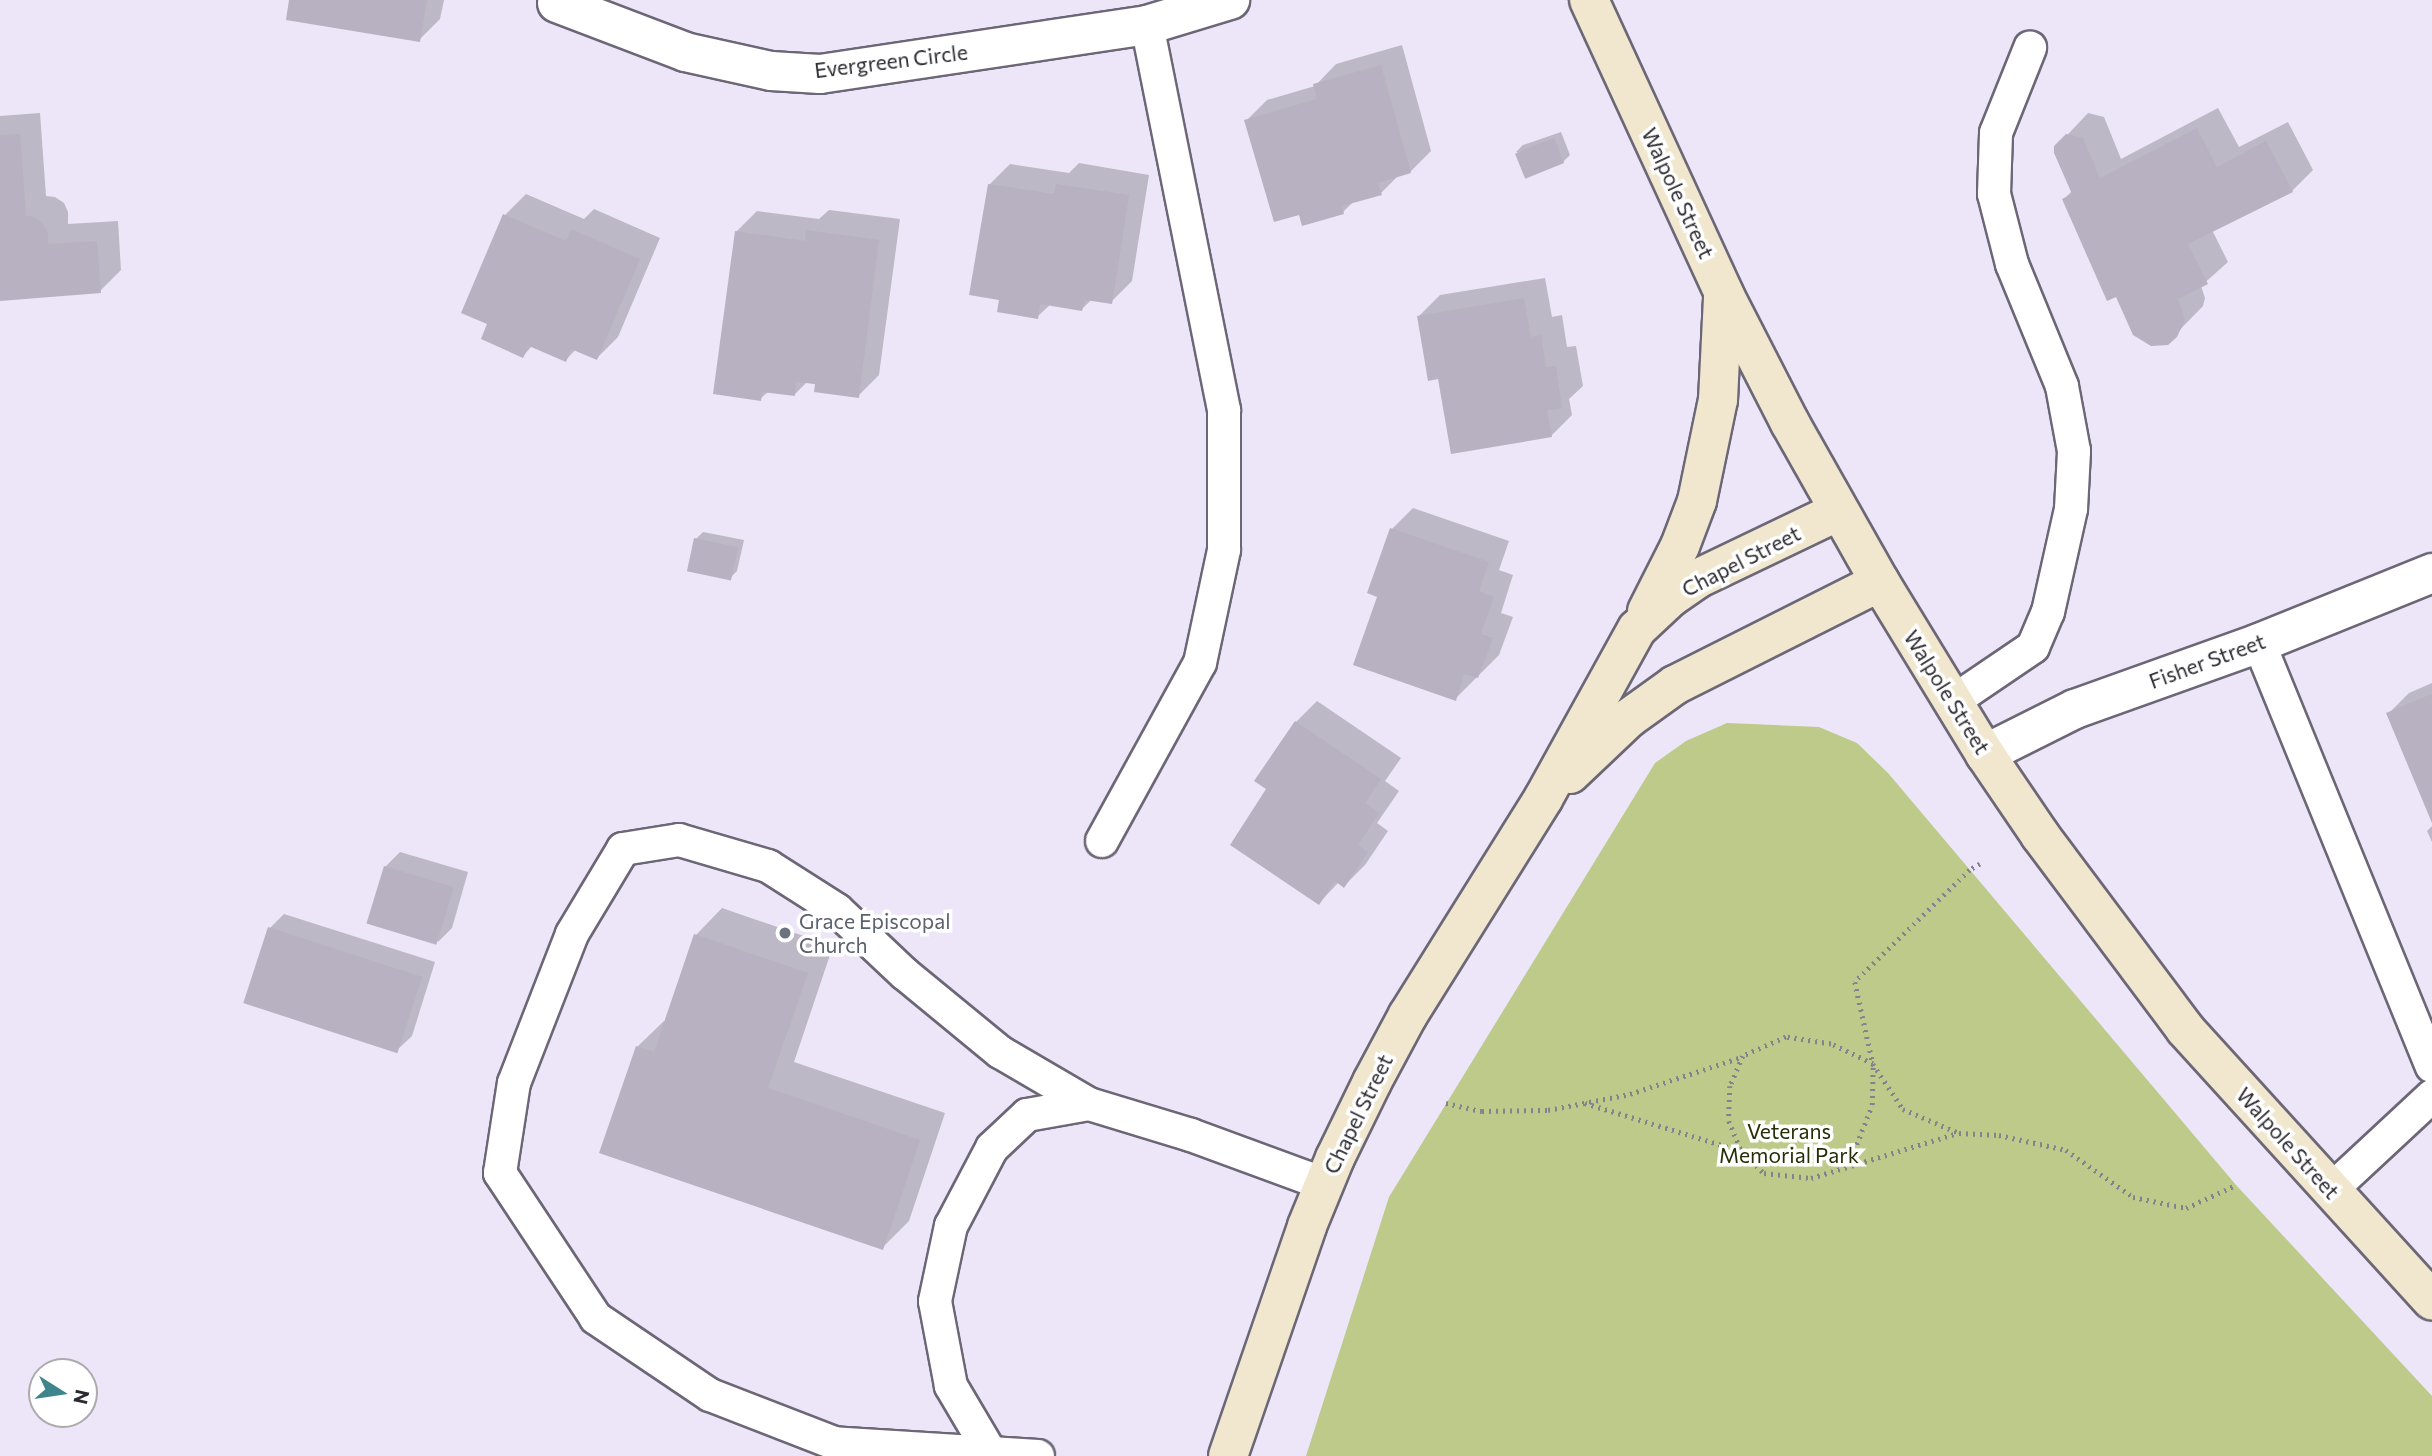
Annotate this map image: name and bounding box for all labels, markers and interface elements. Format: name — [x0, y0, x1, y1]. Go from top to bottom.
street label: Evergreen Circle — [813, 39, 969, 83]
street label: Walpole Street — [1637, 124, 1719, 262]
street label: Chapel Street — [1678, 520, 1804, 602]
street label: Walpole Street — [1899, 625, 1995, 759]
street label: Fisher Street — [2145, 628, 2269, 694]
place label: Grace Episcopal Church — [799, 908, 951, 958]
marker: Grace Episcopal Church — [777, 925, 793, 941]
street label: Chapel Street — [1318, 1050, 1398, 1178]
street label: Walpole Street — [2231, 1082, 2345, 1204]
park label: Veterans Memorial Park — [1719, 1118, 1859, 1168]
north arrow — [28, 1358, 98, 1428]
text: N — [69, 1388, 95, 1406]

